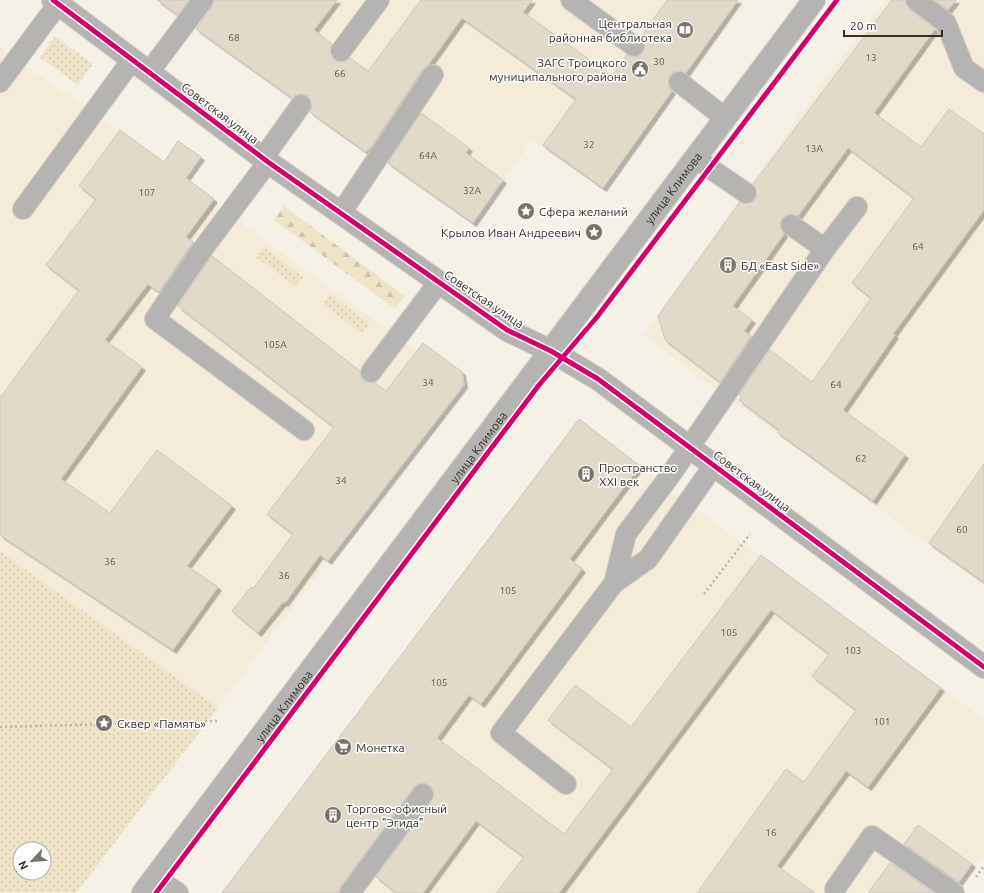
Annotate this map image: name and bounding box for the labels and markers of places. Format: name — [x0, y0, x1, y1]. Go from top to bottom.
place label: Центральная районная библиотека — [549, 17, 672, 44]
library icon: Центральная районная библиотека — [675, 20, 695, 40]
place label: ЗАГС Троицкого муниципального района — [489, 56, 627, 83]
public building icon: ЗАГС Троицкого муниципального района — [630, 59, 650, 79]
place icon: Сфера желаний — [516, 201, 536, 221]
place label: Сфера желаний — [539, 205, 628, 218]
place icon: Крылов Иван Андреевич — [584, 222, 604, 242]
place label: Крылов Иван Андреевич — [441, 226, 581, 239]
building icon: БД «East Side» — [718, 255, 738, 275]
place label: БД «East Side» — [741, 259, 820, 272]
place label: Пространство XXI век — [599, 461, 677, 488]
building icon: Пространство XXI век — [576, 464, 596, 484]
place icon: Сквер «Память» — [94, 713, 114, 733]
place label: Сквер «Память» — [117, 717, 206, 730]
supermarket icon: Монетка — [333, 737, 353, 757]
place label: Монетка — [356, 741, 405, 754]
place label: Торгово-офисный центр "Эгида" — [346, 802, 447, 829]
building icon: Торгово-офисный центр "Эгида" — [323, 805, 343, 825]

